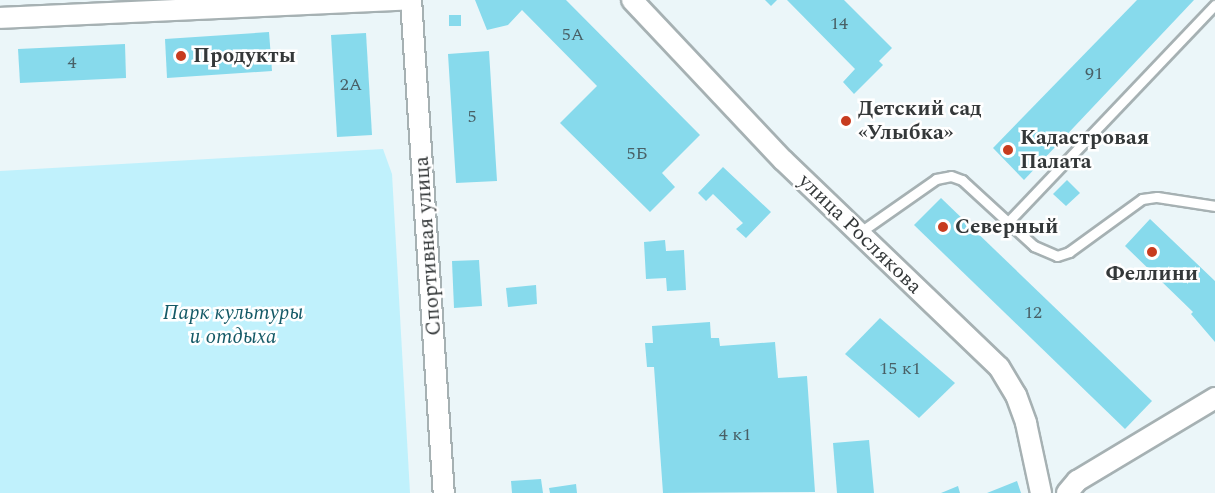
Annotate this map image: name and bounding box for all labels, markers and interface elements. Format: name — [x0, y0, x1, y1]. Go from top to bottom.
house number: 14 — [830, 13, 848, 35]
house number: 5А — [562, 24, 584, 46]
place label: Продукты — [193, 43, 296, 69]
marker: Продукты — [174, 49, 188, 63]
house number: 4 — [68, 52, 76, 74]
house number: 91 — [1085, 63, 1103, 85]
house number: 2А — [340, 74, 362, 96]
place label: Детский сад «Улыбка» — [858, 96, 982, 146]
house number: 5 — [468, 106, 476, 128]
marker: Детский сад «Улыбка» — [839, 114, 853, 128]
place label: Кадастровая Палата — [1020, 125, 1149, 175]
house number: 5Б — [626, 143, 648, 165]
marker: Кадастровая Палата — [1001, 143, 1015, 157]
street label: Спортивная улица — [409, 155, 447, 337]
street label: улица Рослякова — [793, 169, 927, 299]
place label: Северный — [955, 214, 1058, 240]
marker: Северный — [936, 220, 950, 234]
marker: Феллини — [1145, 245, 1159, 259]
place label: Феллини — [1106, 261, 1198, 287]
park label: Парк культуры и отдыха — [163, 300, 303, 350]
house number: 12 — [1024, 302, 1042, 324]
house number: 15 к1 — [879, 358, 921, 380]
house number: 4 к1 — [719, 424, 751, 446]

